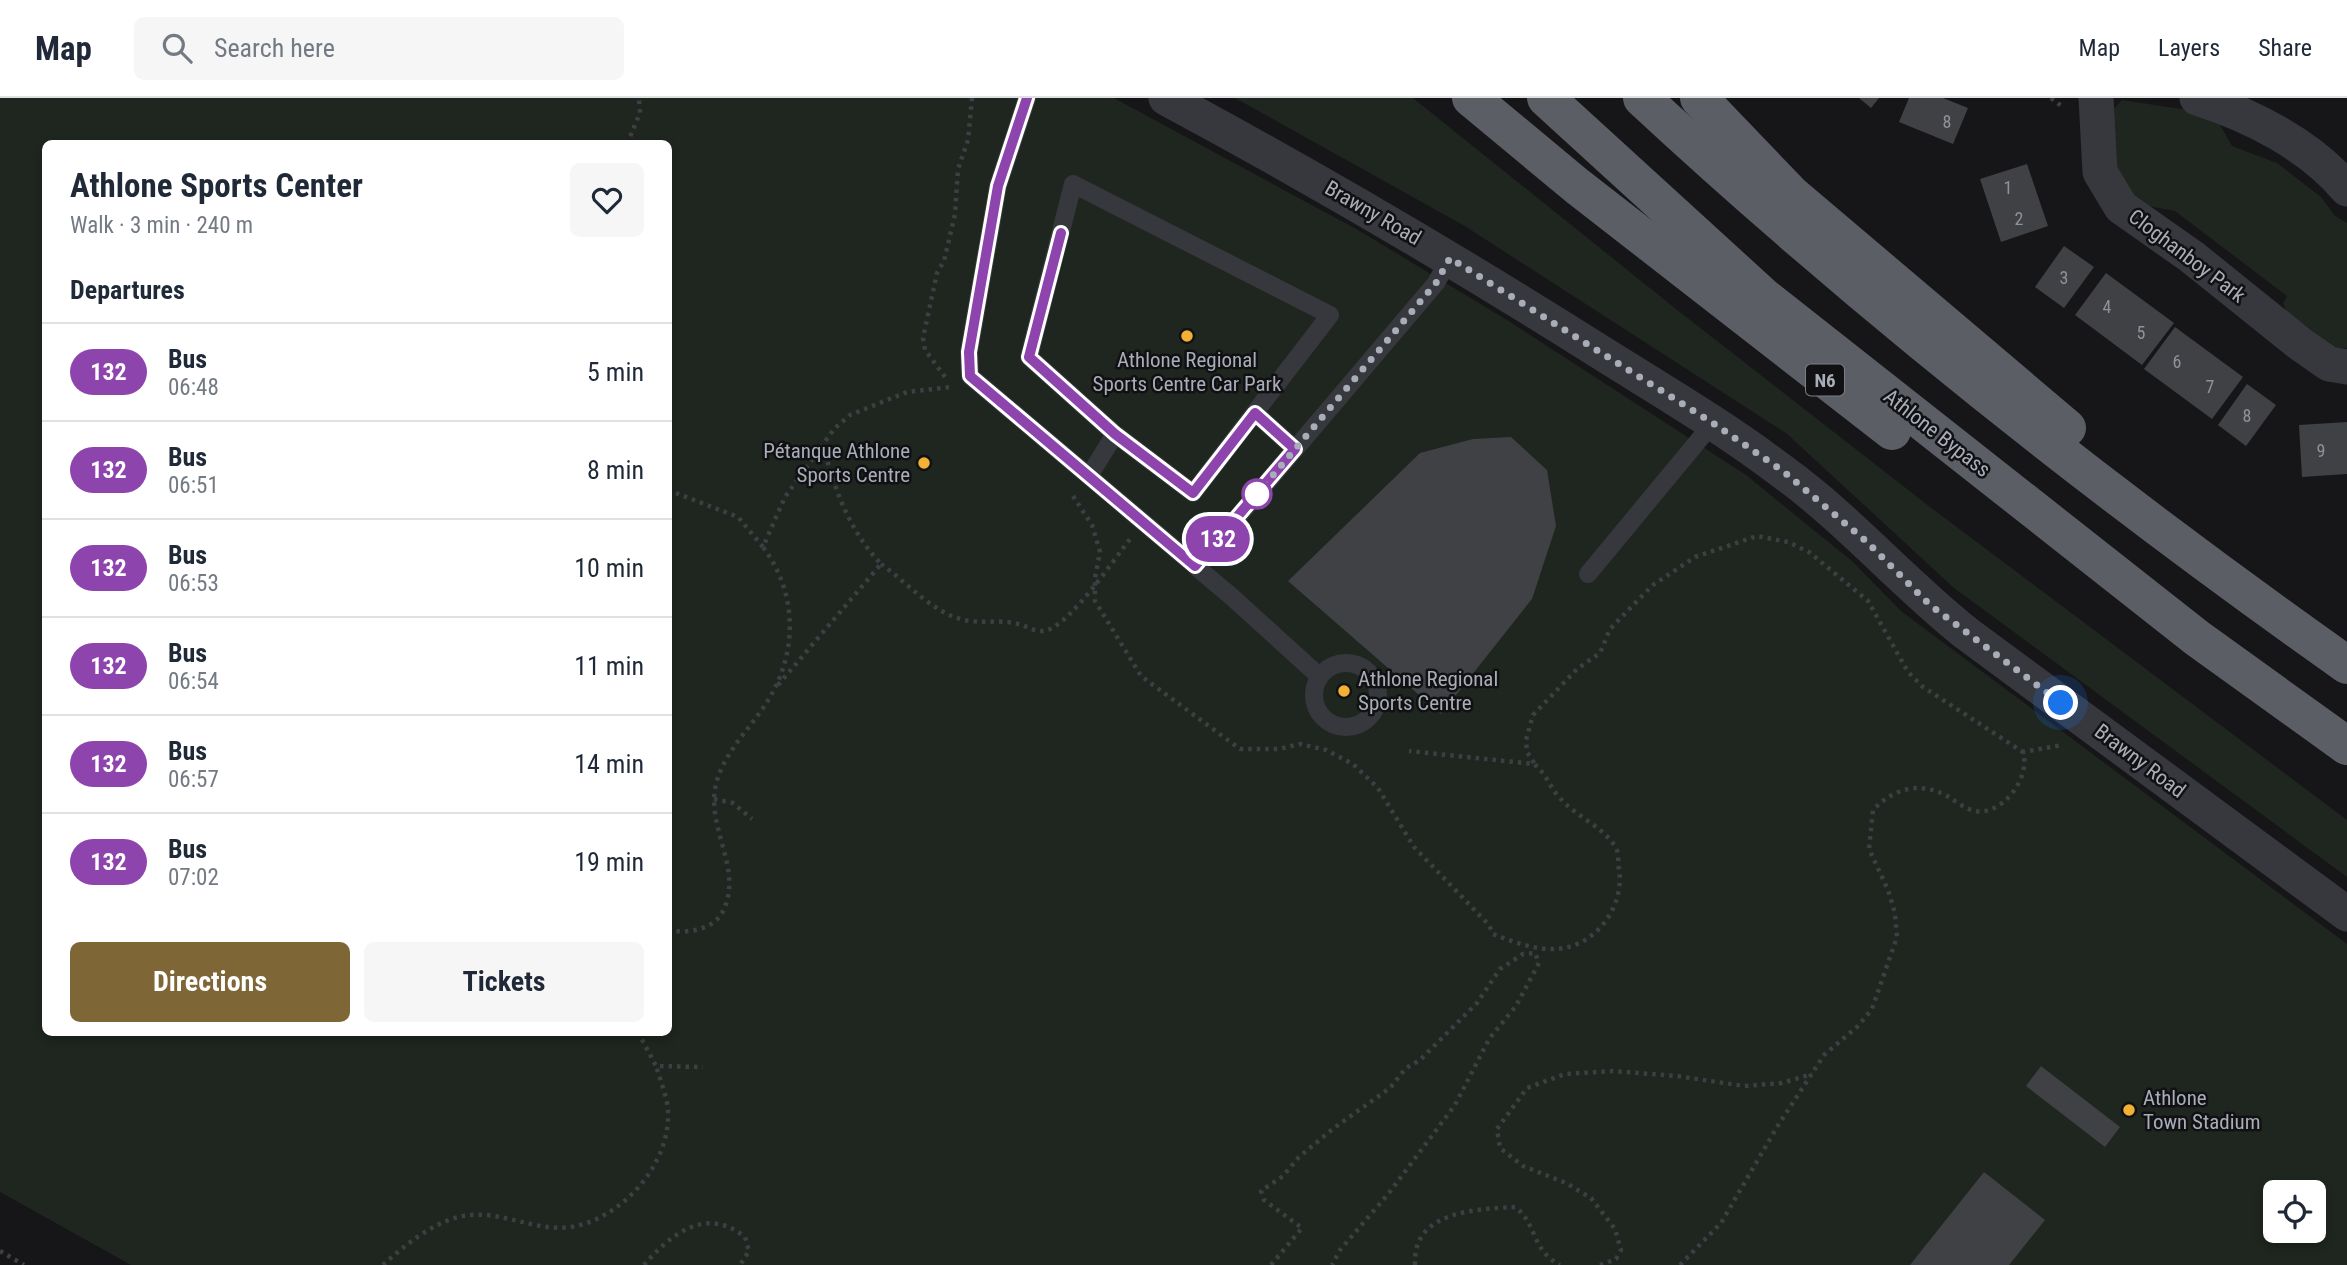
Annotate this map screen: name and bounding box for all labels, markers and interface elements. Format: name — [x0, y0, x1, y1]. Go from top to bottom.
search box — [134, 17, 624, 80]
text: Map — [35, 29, 92, 68]
icon: search — [158, 29, 196, 67]
text: Search here — [214, 33, 335, 63]
text: Map — [2079, 34, 2120, 62]
text: Layers — [2158, 34, 2220, 62]
text: Share — [2258, 34, 2312, 62]
house number: 8 — [1943, 111, 1951, 132]
button: heart — [570, 163, 644, 237]
text: Athlone Sports Center — [70, 166, 363, 205]
street label: Brawny Road — [1321, 176, 1425, 250]
house number: 1 — [2004, 177, 2012, 198]
street label: Cloghanboy Park — [2124, 204, 2250, 308]
house number: 2 — [2015, 208, 2024, 229]
text: Walk · 3 min · 240 m — [70, 212, 253, 239]
house number: 3 — [2060, 267, 2068, 288]
text: Departures — [70, 275, 185, 305]
house number: 4 — [2103, 296, 2112, 317]
house number: 5 — [2137, 322, 2146, 343]
marker: Athlone Regional Sports Centre Car Park — [1179, 328, 1195, 344]
text: Bus — [168, 344, 207, 374]
place label: Athlone Regional Sports Centre Car Park — [1093, 348, 1282, 396]
house number: 6 — [2173, 351, 2181, 372]
text: 5 min — [587, 357, 644, 387]
text: 132 — [90, 358, 127, 386]
road number: N6 — [1806, 364, 1844, 396]
text: 06:48 — [168, 374, 219, 401]
house number: 7 — [2206, 376, 2215, 397]
street label: Athlone Bypass — [1879, 384, 1995, 482]
house number: 8 — [2243, 405, 2251, 426]
place label: Pétanque Athlone Sports Centre — [763, 439, 910, 487]
house number: 9 — [2317, 440, 2325, 461]
text: Bus — [168, 442, 207, 472]
text: 8 min — [587, 455, 644, 485]
marker: Pétanque Athlone Sports Centre — [916, 455, 932, 471]
text: 132 — [90, 456, 127, 484]
text: 06:51 — [168, 472, 219, 499]
unlabelled marker — [1242, 479, 1272, 509]
line badge: 132 — [1178, 516, 1258, 562]
text: 132 — [1200, 525, 1236, 553]
text: Bus — [168, 540, 207, 570]
text: 10 min — [574, 553, 644, 583]
text: 132 — [90, 554, 127, 582]
text: 06:53 — [168, 570, 219, 597]
text: Bus — [168, 638, 207, 668]
text: 11 min — [574, 651, 644, 681]
text: 132 — [90, 652, 127, 680]
place label: Athlone Regional Sports Centre — [1358, 667, 1498, 715]
text: 06:54 — [168, 668, 219, 695]
marker: Athlone Regional Sports Centre — [1336, 683, 1352, 699]
your location — [2043, 685, 2078, 720]
street label: Brawny Road — [2090, 719, 2190, 803]
text: Bus — [168, 736, 207, 766]
text: 14 min — [574, 749, 644, 779]
text: 132 — [90, 750, 127, 778]
text: 06:57 — [168, 766, 219, 793]
text: Bus — [168, 834, 207, 864]
text: 19 min — [574, 847, 644, 877]
text: 132 — [90, 848, 127, 876]
text: 07:02 — [168, 864, 219, 891]
button: Directions — [70, 942, 350, 1022]
button: Tickets — [364, 942, 644, 1022]
place label: Athlone Town Stadium — [2143, 1086, 2260, 1134]
marker: Athlone Town Stadium — [2121, 1102, 2137, 1118]
map controls — [2263, 1180, 2326, 1243]
button: locate — [2263, 1180, 2326, 1243]

